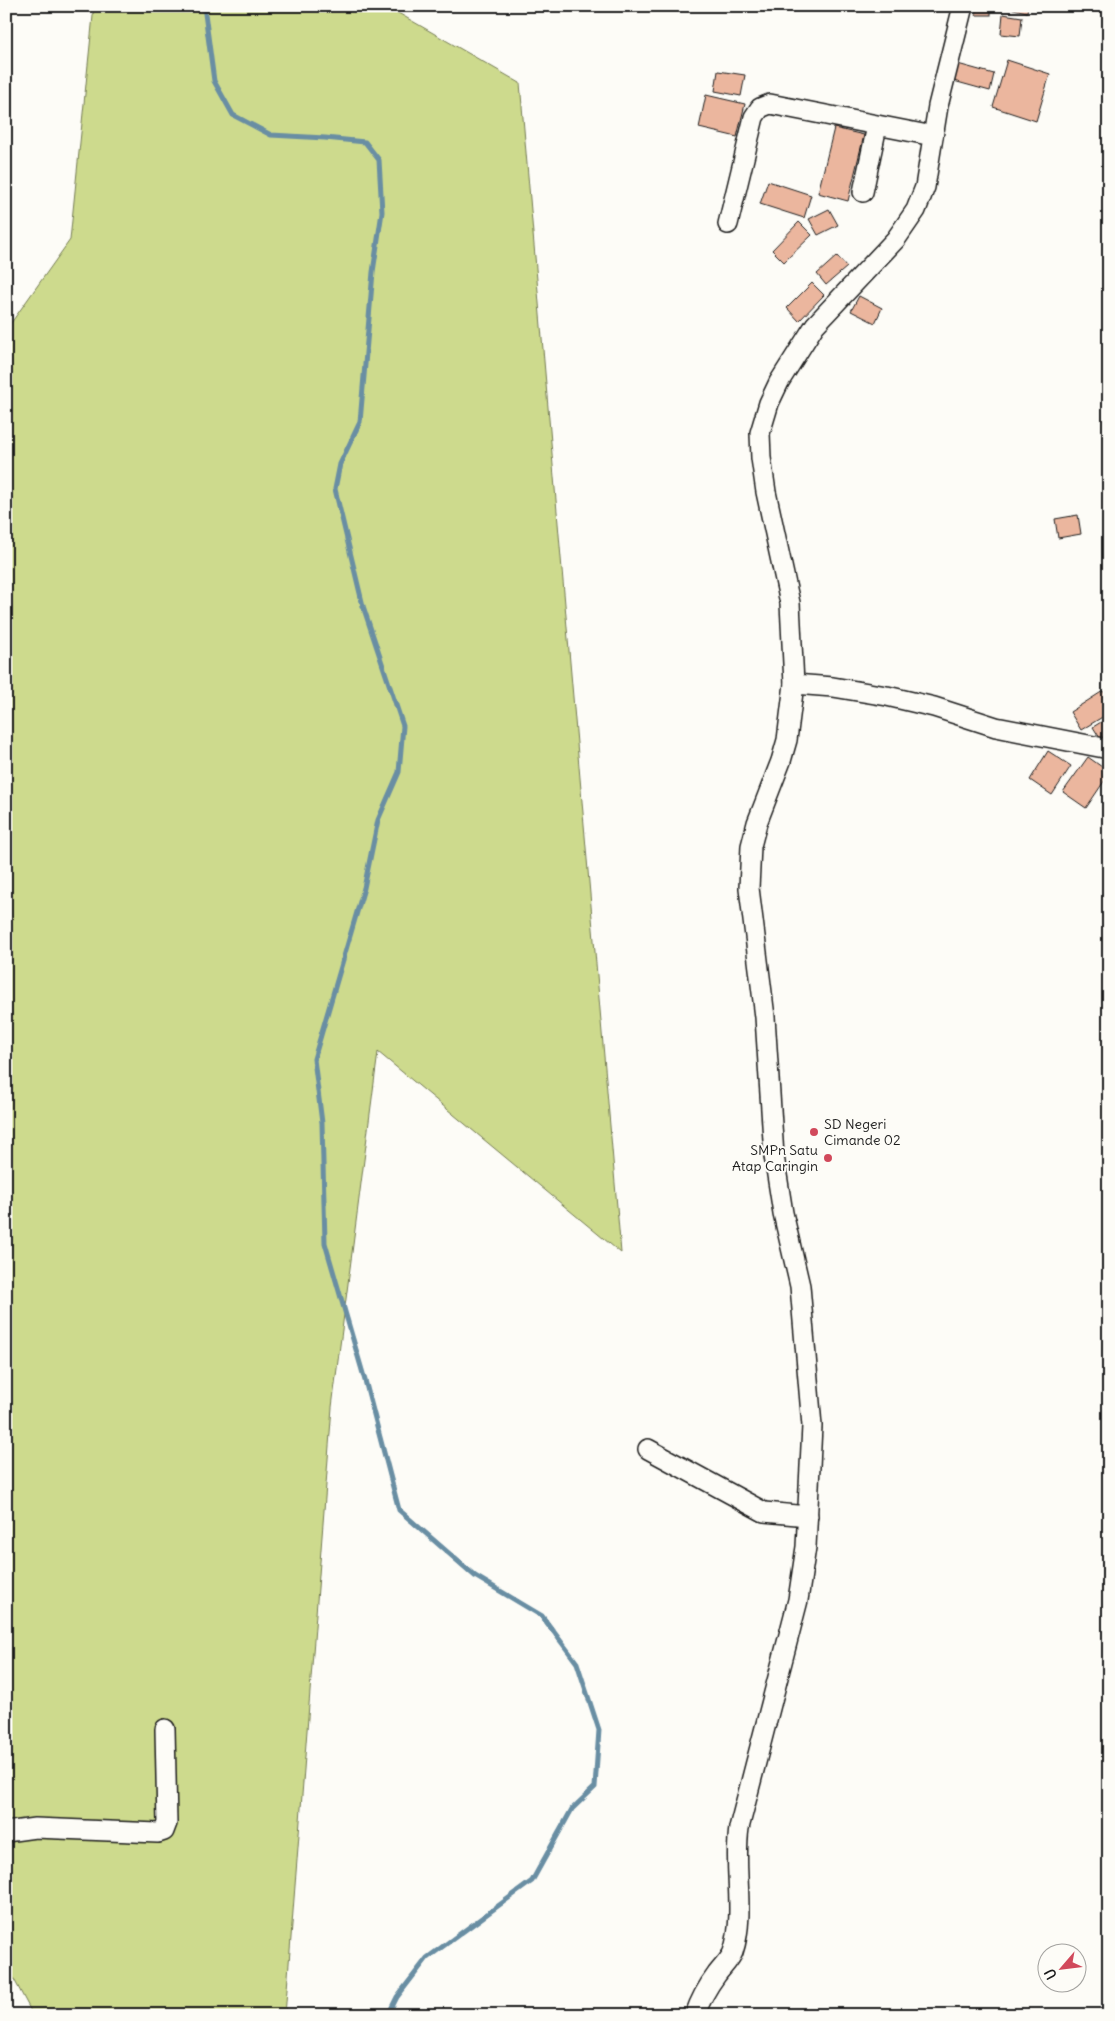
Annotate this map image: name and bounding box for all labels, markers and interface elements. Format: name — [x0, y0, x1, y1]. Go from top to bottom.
place label: SD Negeri Cimande 02 — [824, 1115, 901, 1149]
marker: SD Negeri Cimande 02 — [808, 1126, 820, 1138]
place label: SMPn Satu Atap Caringin — [732, 1141, 818, 1175]
marker: SMPn Satu Atap Caringin — [822, 1152, 834, 1164]
north arrow — [1038, 1944, 1088, 1994]
text: U — [1040, 1966, 1061, 1983]

